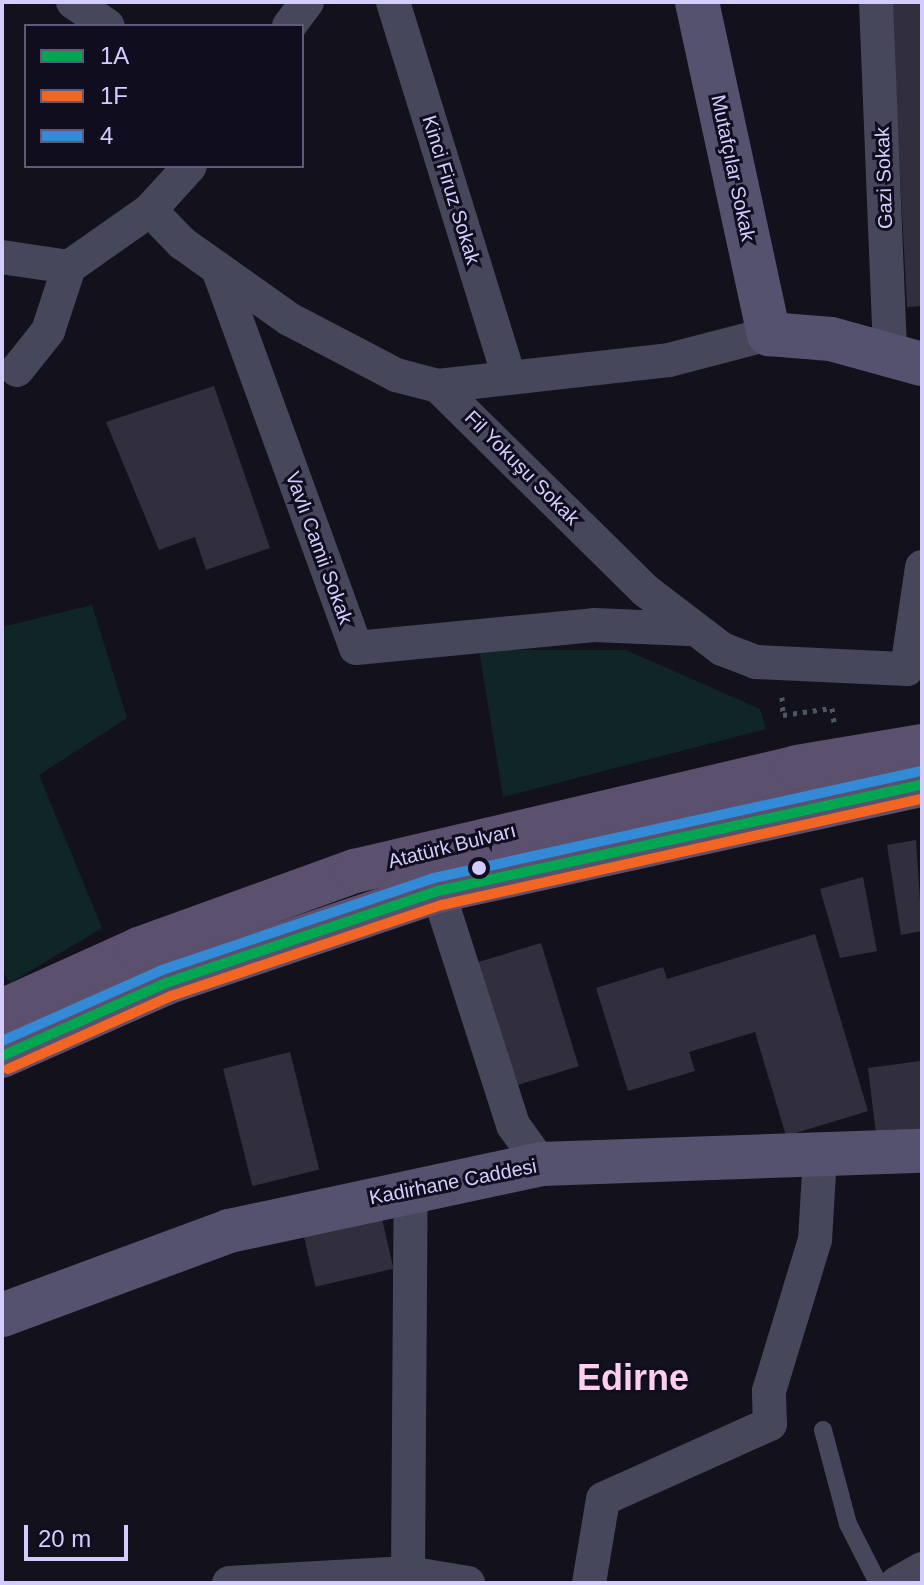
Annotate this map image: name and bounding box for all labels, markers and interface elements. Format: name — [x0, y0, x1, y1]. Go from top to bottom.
legend — [24, 24, 304, 168]
text: 1A — [100, 42, 129, 69]
text: 1F — [100, 82, 128, 109]
street label: Mutafçılar Sokak — [706, 93, 760, 243]
street label: Kinci Firuz Sokak — [417, 113, 485, 267]
text: 4 — [100, 122, 113, 149]
street label: Gazi Sokak — [870, 126, 898, 230]
street label: Fil Yokuşu Sokak — [460, 406, 584, 530]
street label: Vavlı Camii Sokak — [280, 468, 358, 628]
street label: Atatürk Bulvarı — [385, 818, 519, 874]
unlabelled marker — [471, 860, 487, 876]
street label: Kadirhane Caddesi — [367, 1154, 539, 1210]
district label: Edirne — [577, 1356, 689, 1400]
scale bar — [28, 1509, 132, 1559]
text: 20 m — [38, 1525, 91, 1552]

